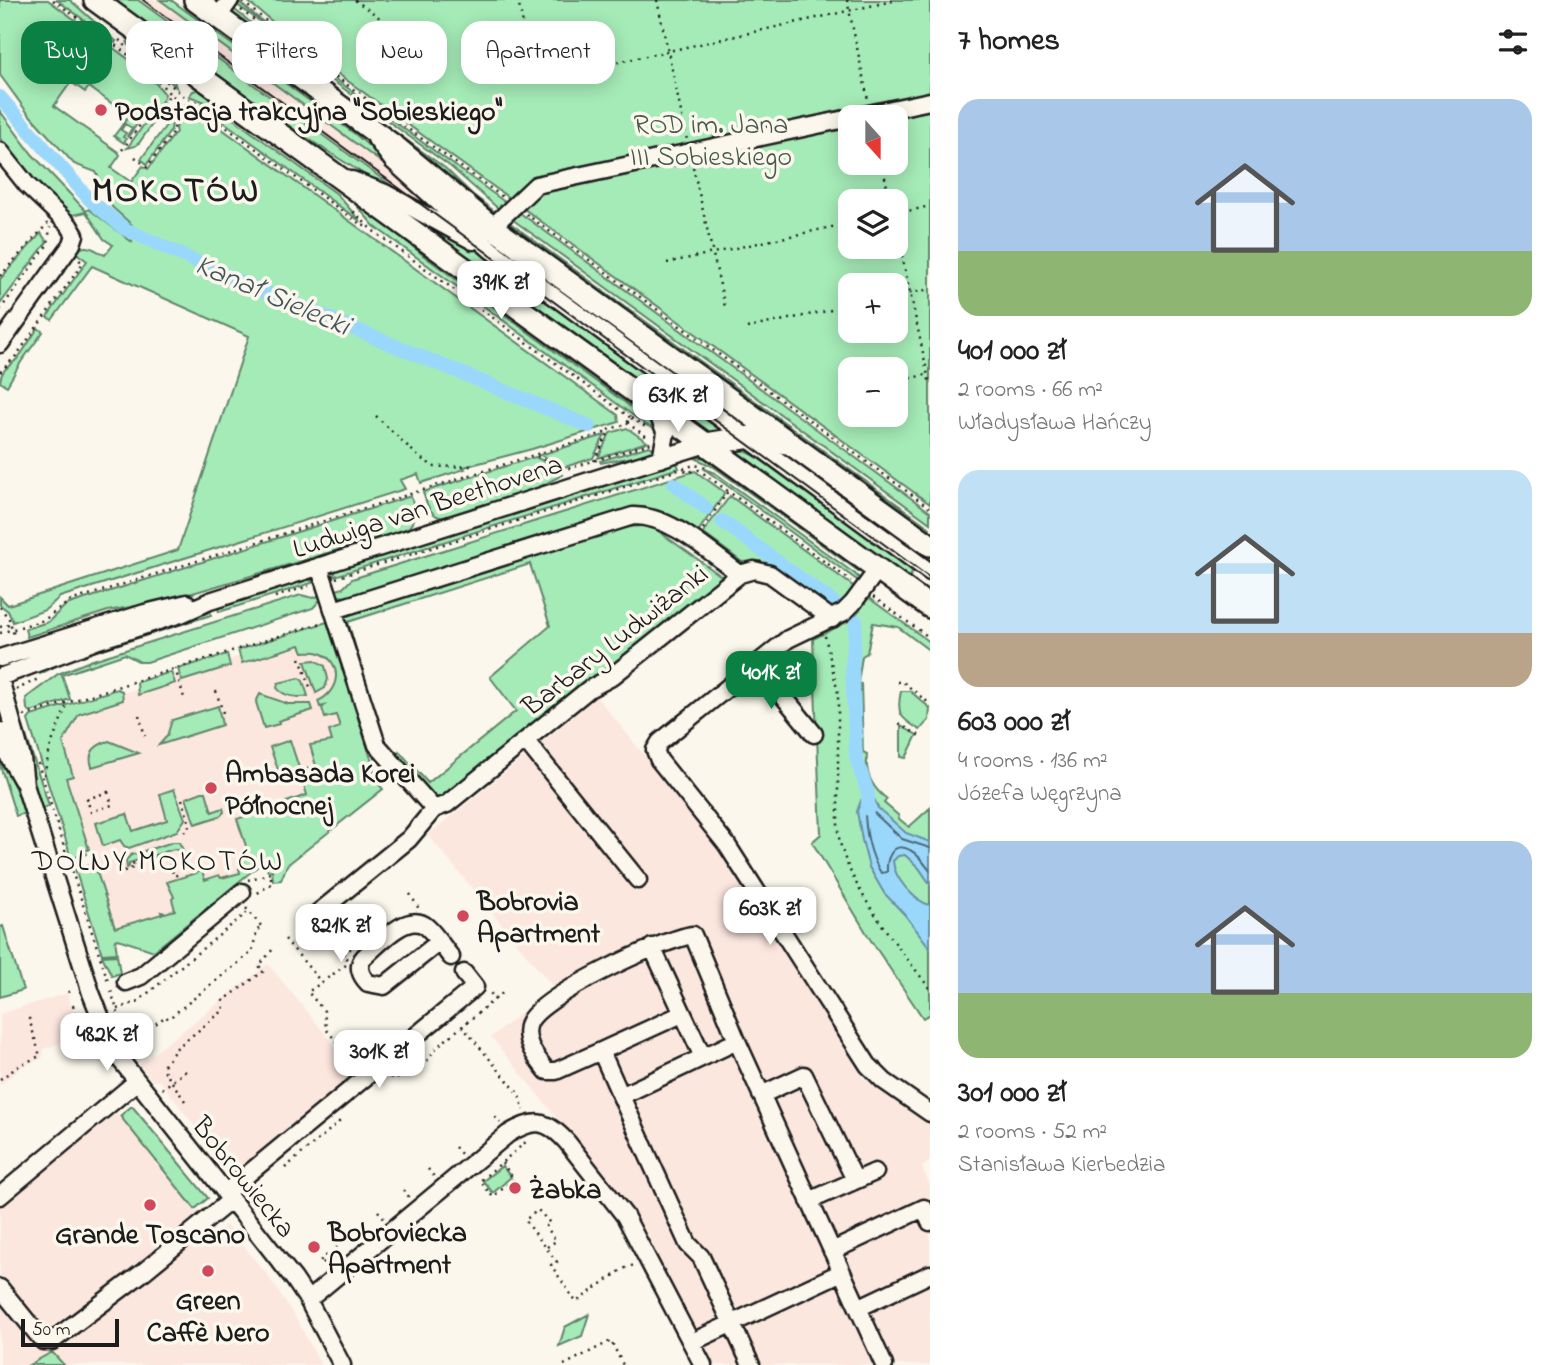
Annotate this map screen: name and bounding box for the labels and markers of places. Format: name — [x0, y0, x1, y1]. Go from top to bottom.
place label: Podstacja trakcyjna "Sobieskiego" — [115, 93, 503, 135]
marker: Podstacja trakcyjna "Sobieskiego" — [93, 102, 109, 118]
pin: 391K zł — [436, 262, 566, 321]
pin: 631K zł — [613, 374, 743, 434]
pin: 401K zł — [706, 652, 836, 711]
place label: Ambasada Korei Północnej — [225, 755, 416, 828]
marker: Ambasada Korei Północnej — [203, 780, 219, 796]
place label: Bobrovia Apartment — [475, 883, 601, 956]
pin: 603K zł — [705, 888, 835, 947]
pin: 821K zł — [276, 904, 406, 964]
marker: Bobrovia Apartment — [455, 908, 471, 924]
pin: 482K zł — [42, 1014, 172, 1073]
pin: 301K zł — [314, 1030, 444, 1090]
place label: Żabka — [529, 1171, 601, 1212]
marker: Żabka — [507, 1180, 523, 1196]
marker: Grande Toscano — [142, 1197, 158, 1213]
place label: Bobroviecka Apartment — [326, 1214, 467, 1287]
place label: Grande Toscano — [55, 1216, 245, 1257]
marker: Bobroviecka Apartment — [306, 1239, 322, 1255]
marker: Green Caffè Nero — [200, 1263, 216, 1279]
place label: Green Caffè Nero — [146, 1282, 270, 1355]

